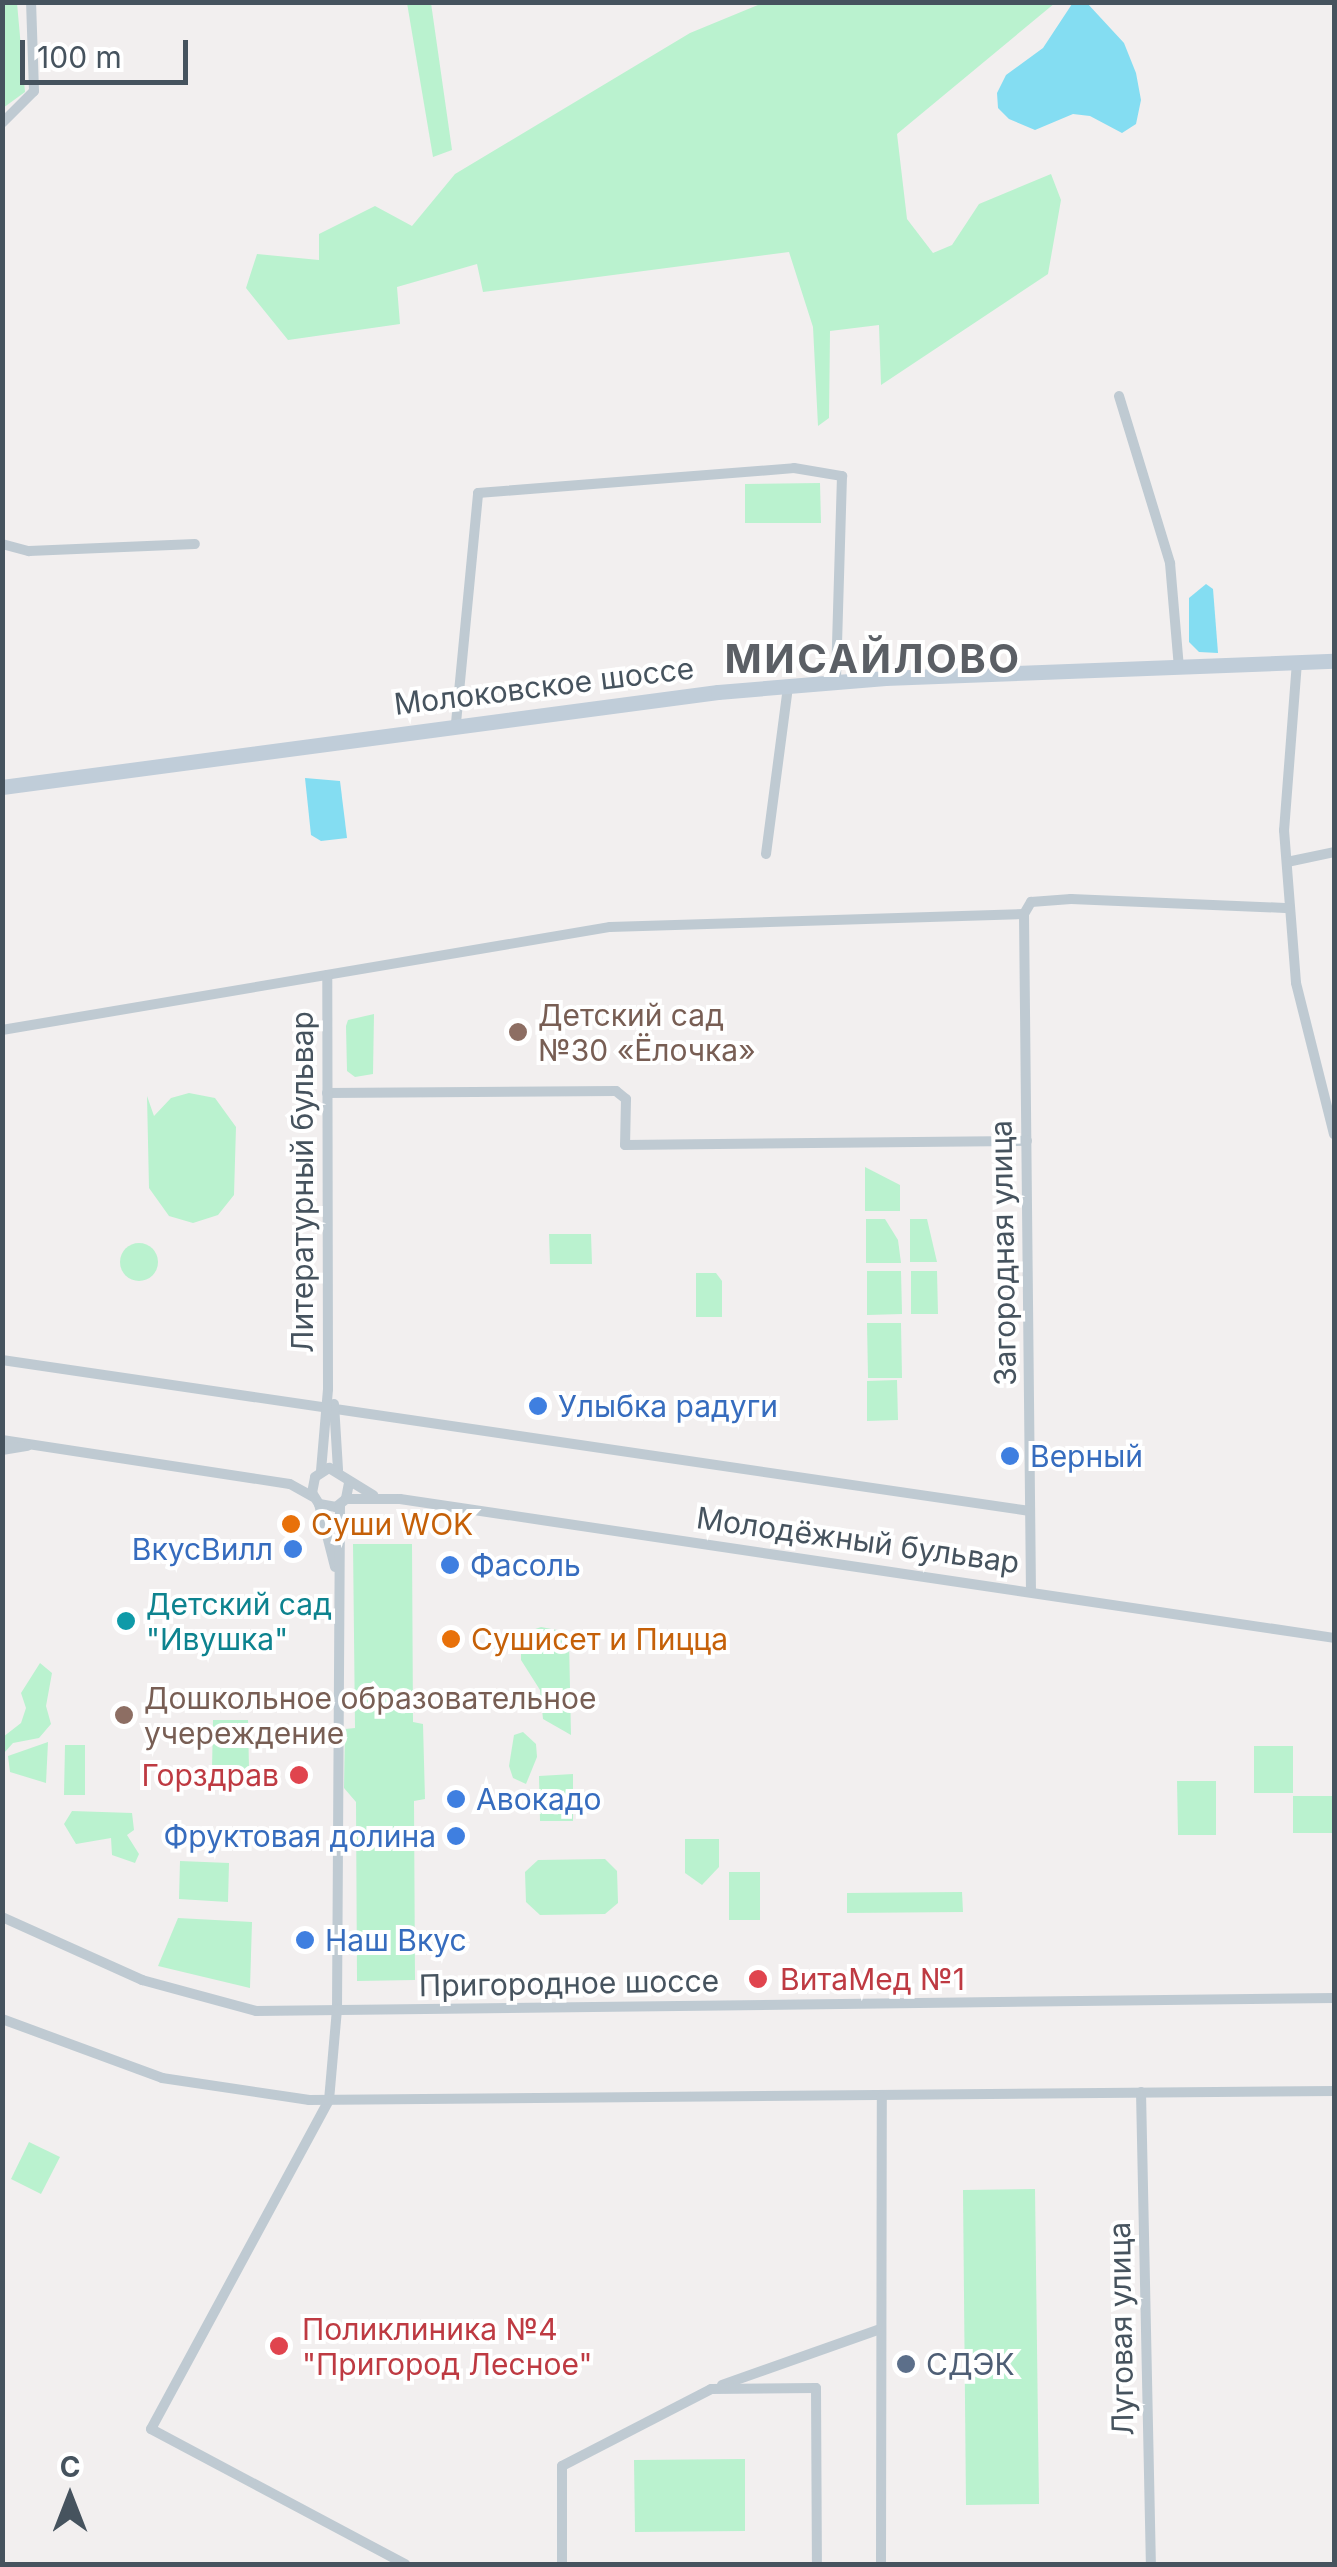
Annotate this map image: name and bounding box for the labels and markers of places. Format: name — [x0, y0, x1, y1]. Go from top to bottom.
place label: Детский сад №30 «Ёлочка» — [538, 997, 756, 1068]
marker: Детский сад №30 «Ёлочка» — [507, 1021, 529, 1043]
place label: Улыбка радуги — [558, 1388, 778, 1424]
marker: Улыбка радуги — [527, 1395, 549, 1417]
place label: Верный — [1030, 1438, 1143, 1474]
marker: Верный — [999, 1445, 1021, 1467]
place label: Суши WOK — [311, 1506, 473, 1542]
marker: Суши WOK — [280, 1513, 302, 1535]
place label: ВкусВилл — [132, 1531, 273, 1567]
marker: ВкусВилл — [282, 1538, 304, 1560]
place label: Фасоль — [470, 1547, 581, 1583]
marker: Фасоль — [439, 1554, 461, 1576]
place label: Детский сад "Ивушка" — [146, 1586, 332, 1656]
marker: Детский сад "Ивушка" — [115, 1610, 137, 1632]
place label: Сушисет и Пицца — [471, 1621, 728, 1657]
marker: Сушисет и Пицца — [440, 1628, 462, 1650]
place label: Дошкольное образовательное учереждение — [144, 1680, 597, 1750]
marker: Дошкольное образовательное учереждение — [113, 1704, 135, 1726]
place label: Горздрав — [142, 1757, 279, 1793]
marker: Горздрав — [288, 1764, 310, 1786]
place label: Авокадо — [476, 1781, 602, 1817]
marker: Авокадо — [445, 1788, 467, 1810]
place label: Фруктовая долина — [164, 1818, 436, 1854]
marker: Фруктовая долина — [445, 1825, 467, 1847]
place label: Наш Вкус — [325, 1922, 467, 1958]
marker: Наш Вкус — [294, 1929, 316, 1951]
place label: ВитаМед №1 — [780, 1961, 965, 1997]
marker: ВитаМед №1 — [745, 1966, 771, 1992]
place label: Поликлиника №4 "Пригород Лесное" — [302, 2311, 592, 2382]
marker: Поликлиника №4 "Пригород Лесное" — [266, 2333, 292, 2359]
place label: СДЭК — [926, 2346, 1015, 2382]
marker: СДЭК — [895, 2353, 917, 2375]

